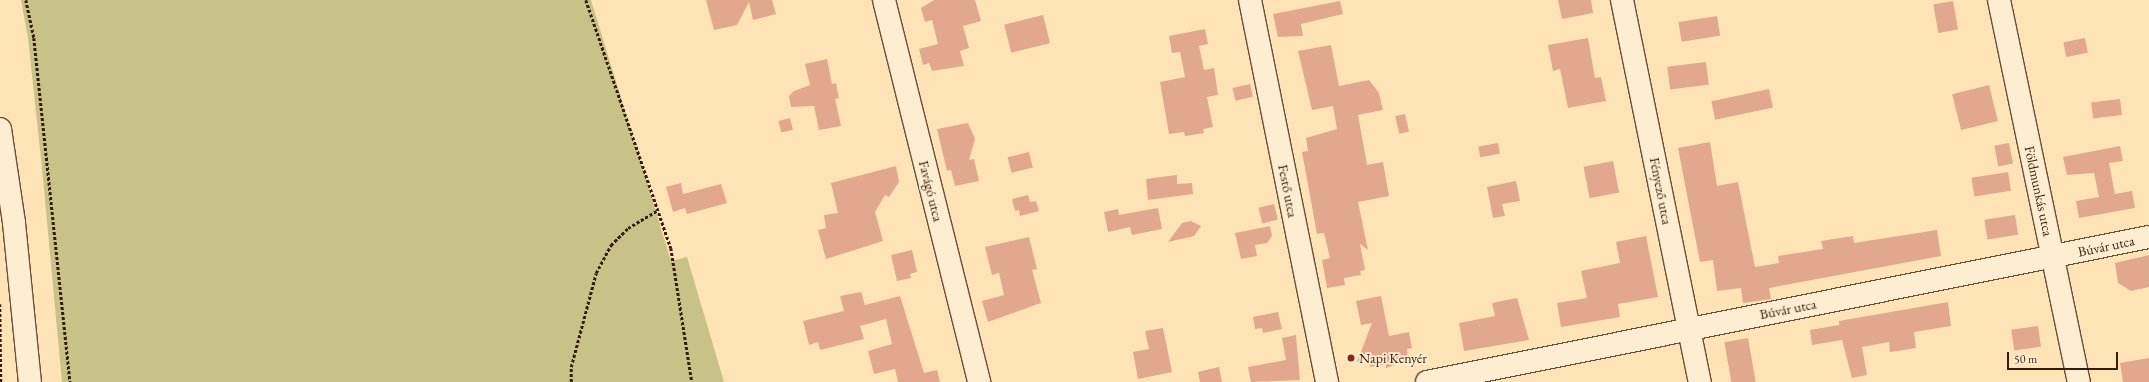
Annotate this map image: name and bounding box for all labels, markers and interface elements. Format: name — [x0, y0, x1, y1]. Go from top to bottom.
street label: Földmunkás utca — [2021, 144, 2057, 238]
street label: Fényező utca — [1646, 156, 1676, 226]
street label: Favágó utca — [915, 159, 947, 223]
street label: Festő utca — [1275, 163, 1301, 219]
street label: Búvár utca — [2076, 232, 2136, 260]
street label: Búvár utca — [1758, 295, 1818, 323]
scale bar — [2009, 344, 2120, 370]
place label: Napi Kenyér — [1359, 350, 1427, 366]
text: 50 m — [2014, 351, 2037, 367]
marker: Napi Kenyér — [1346, 353, 1356, 363]

